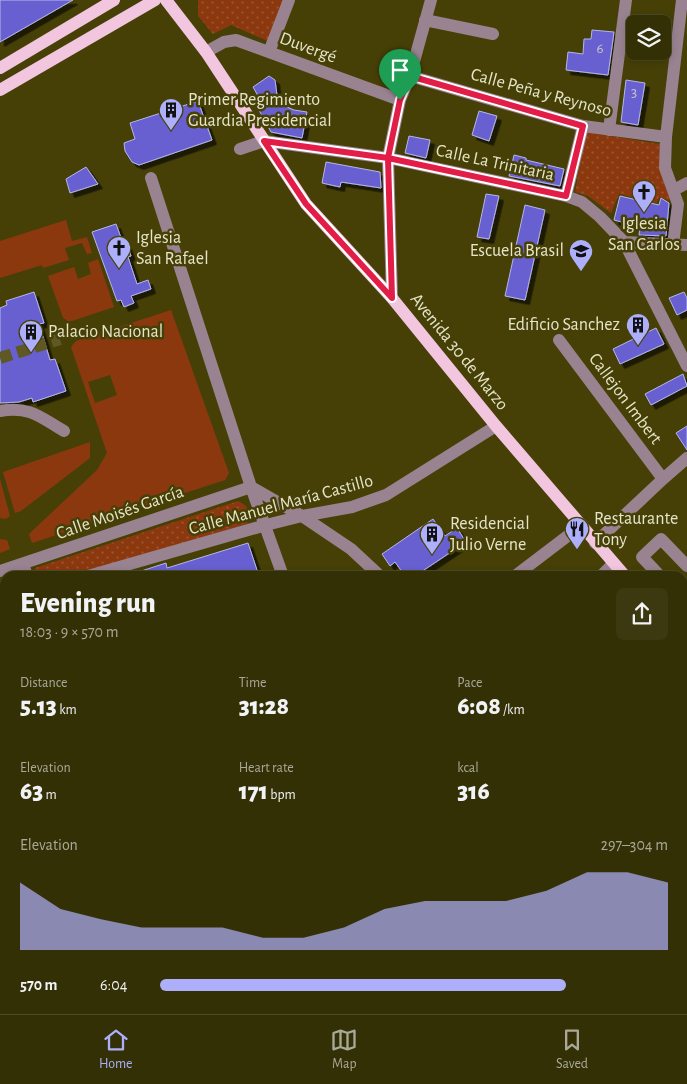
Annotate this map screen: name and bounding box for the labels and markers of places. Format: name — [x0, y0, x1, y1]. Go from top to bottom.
pin — [379, 49, 421, 100]
place label: Primer Regimiento Guardia Presidencial — [188, 91, 332, 130]
building icon: Primer Regimiento Guardia Presidencial — [158, 97, 184, 131]
church icon: Iglesia San Carlos — [631, 179, 657, 213]
place label: Iglesia San Carlos — [608, 215, 680, 254]
place label: Iglesia San Rafael — [136, 229, 209, 268]
church icon: Iglesia San Rafael — [106, 235, 132, 269]
school or university icon: Escuela Brasil — [568, 238, 594, 272]
place label: Escuela Brasil — [470, 242, 564, 260]
building icon: Edificio Sanchez — [625, 312, 651, 346]
place label: Edificio Sanchez — [507, 316, 620, 334]
building icon: Palacio Nacional — [18, 319, 44, 353]
place label: Palacio Nacional — [48, 323, 163, 341]
place label: Restaurante Tony — [594, 510, 678, 549]
place label: Residencial Julio Verne — [450, 515, 530, 554]
restaurant icon: Restaurante Tony — [564, 516, 590, 550]
building icon: Residencial Julio Verne — [419, 521, 445, 555]

